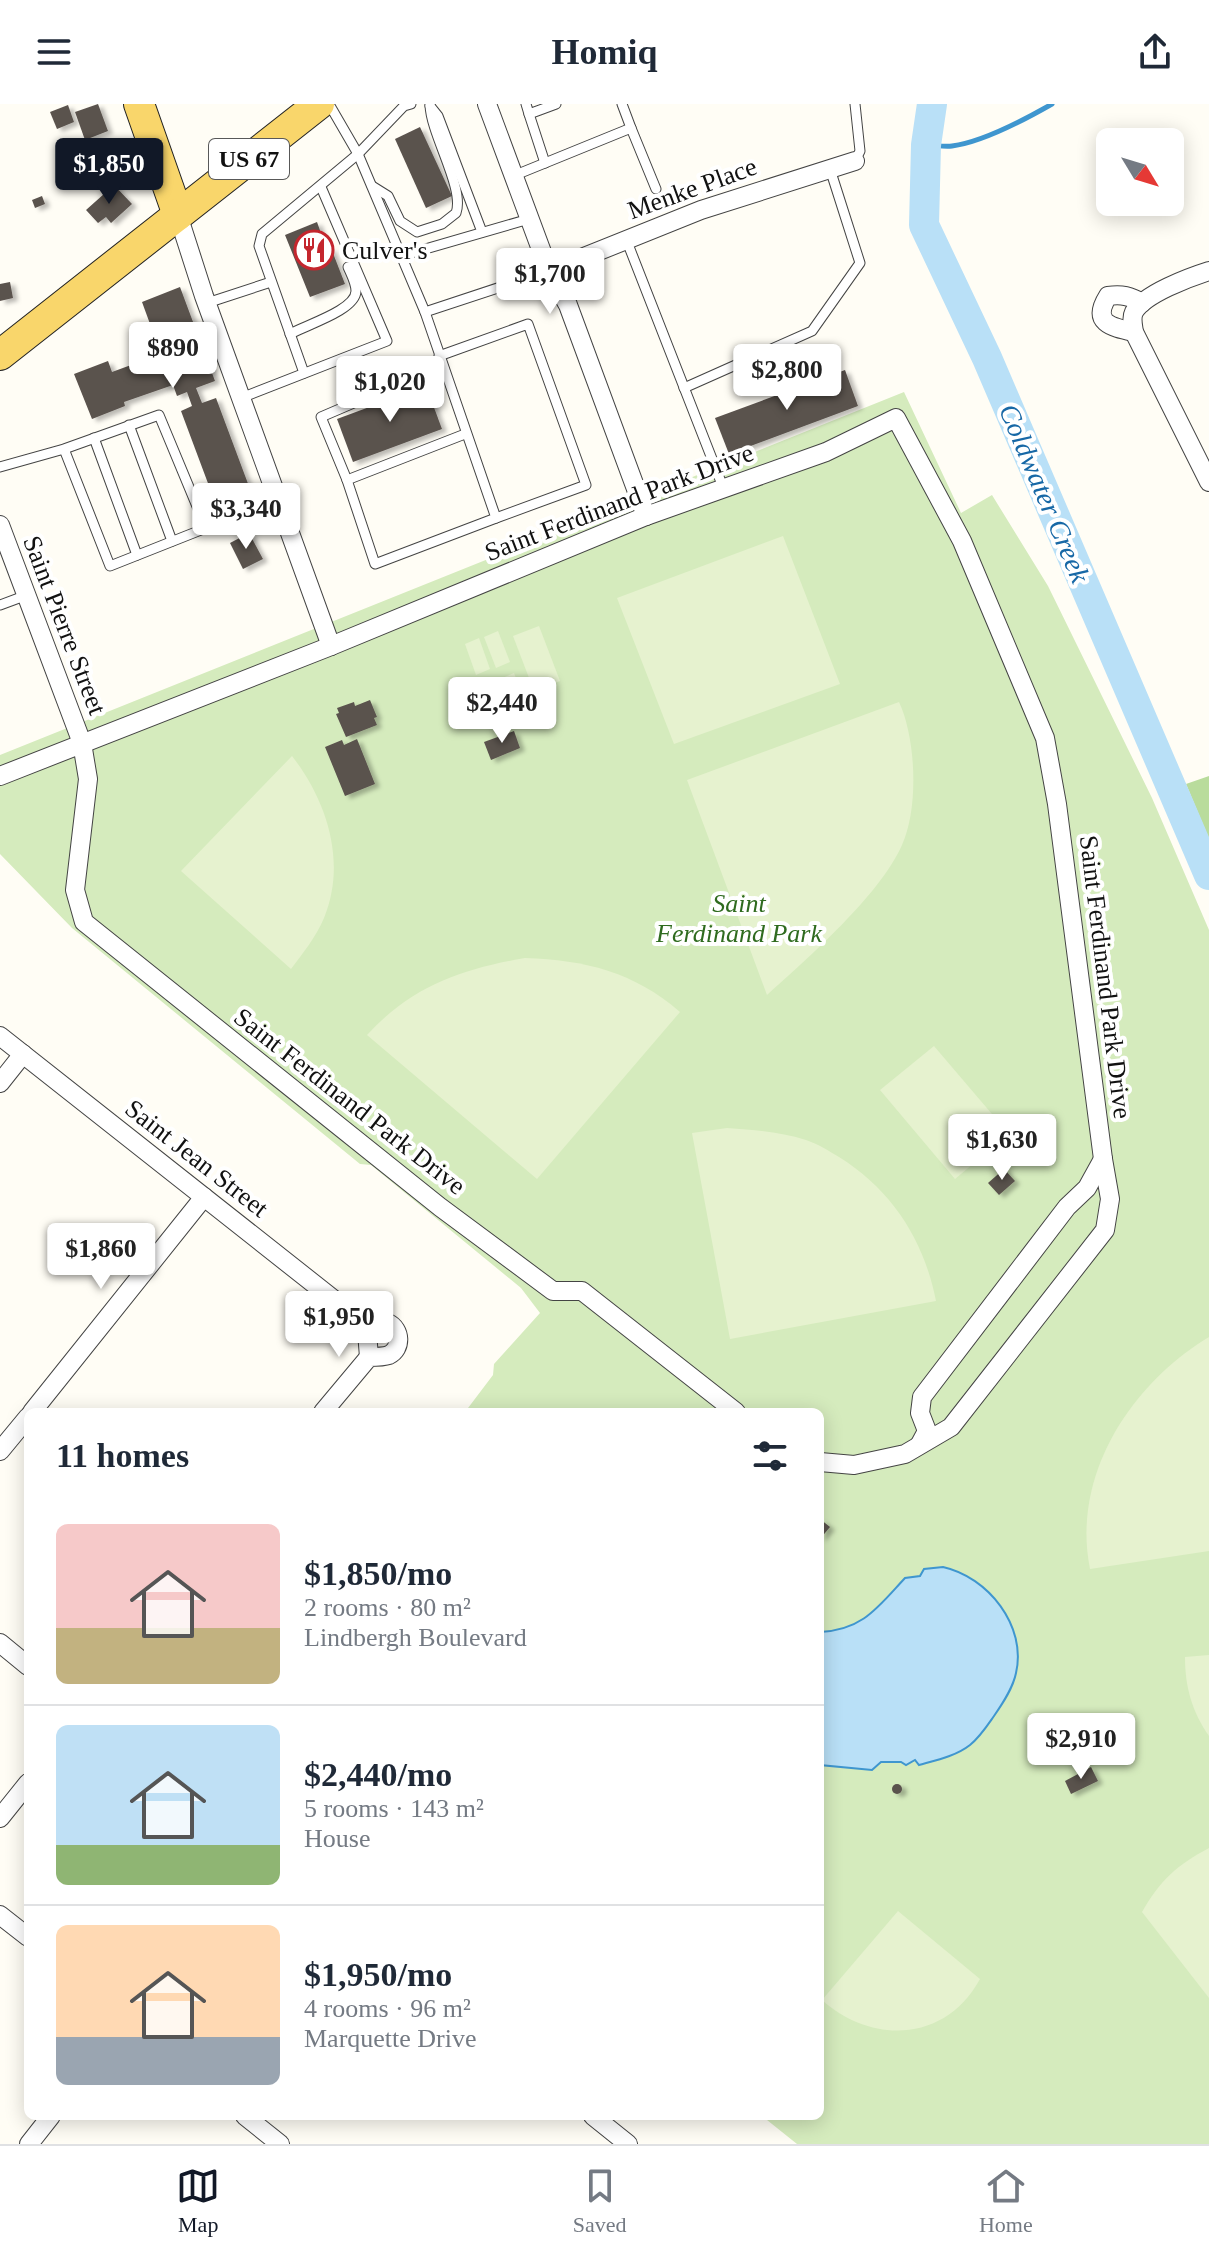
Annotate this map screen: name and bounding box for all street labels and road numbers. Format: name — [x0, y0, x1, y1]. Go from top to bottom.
road number: US 67 — [209, 139, 289, 179]
street label: Menke Place — [624, 152, 761, 225]
street label: Saint Ferdinand Park Drive — [481, 438, 758, 567]
street label: Saint Pierre Street — [17, 532, 112, 719]
street label: Saint Ferdinand Park Drive — [1074, 834, 1137, 1120]
street label: Saint Ferdinand Park Drive — [228, 1002, 471, 1201]
street label: Saint Jean Street — [119, 1094, 275, 1224]

